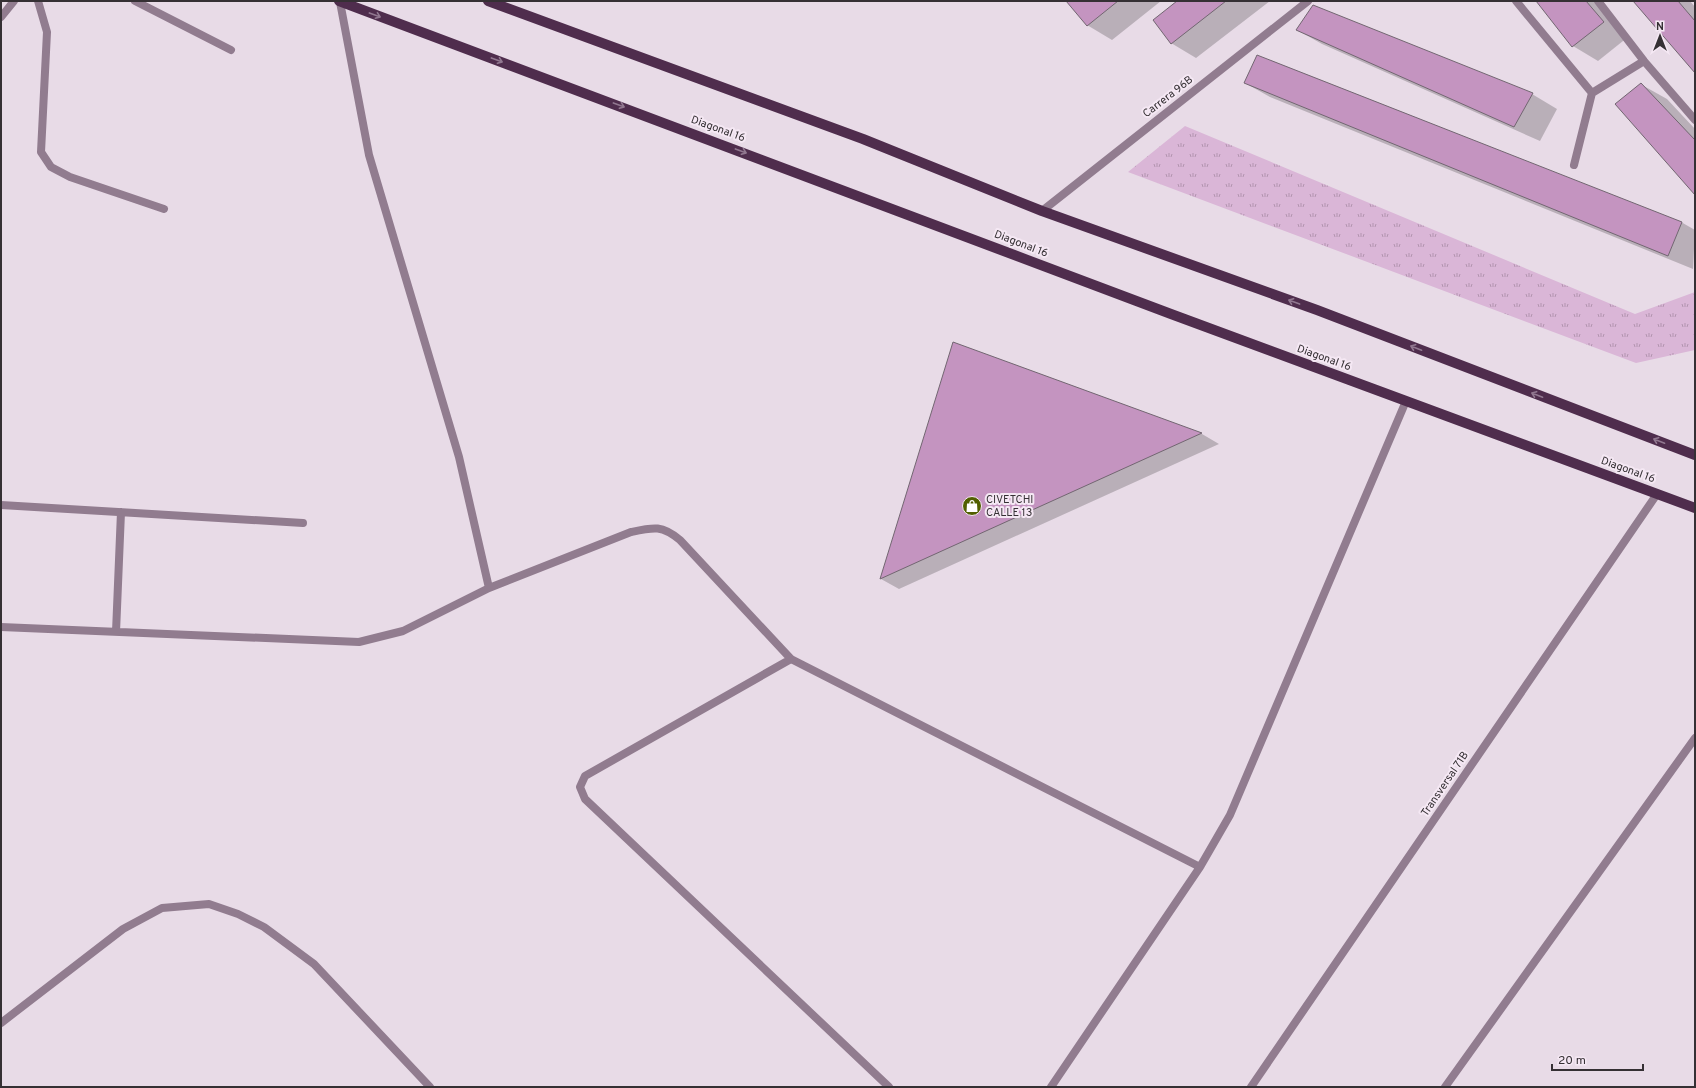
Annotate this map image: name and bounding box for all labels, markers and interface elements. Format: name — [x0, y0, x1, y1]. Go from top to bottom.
one-way arrow — [369, 11, 381, 19]
north arrow — [1640, 16, 1680, 56]
text: N — [1656, 20, 1664, 34]
one-way arrow — [490, 57, 503, 64]
street label: Carrera 96B — [1140, 73, 1196, 121]
one-way arrow — [612, 102, 624, 110]
street label: Diagonal 16 — [689, 113, 747, 145]
one-way arrow — [734, 147, 746, 155]
street label: Diagonal 16 — [992, 227, 1050, 261]
one-way arrow — [1289, 298, 1301, 306]
street label: Diagonal 16 — [1295, 342, 1353, 374]
one-way arrow — [1410, 344, 1422, 352]
one-way arrow — [1532, 390, 1544, 398]
one-way arrow — [1653, 437, 1665, 445]
street label: Diagonal 16 — [1599, 454, 1657, 486]
place label: CIVETCHI CALLE 13 — [986, 493, 1033, 520]
shop icon: CIVETCHI CALLE 13 — [961, 495, 983, 517]
street label: Transversal 71B — [1418, 749, 1472, 819]
scale bar — [1552, 1046, 1643, 1072]
text: 20 m — [1558, 1053, 1586, 1069]

